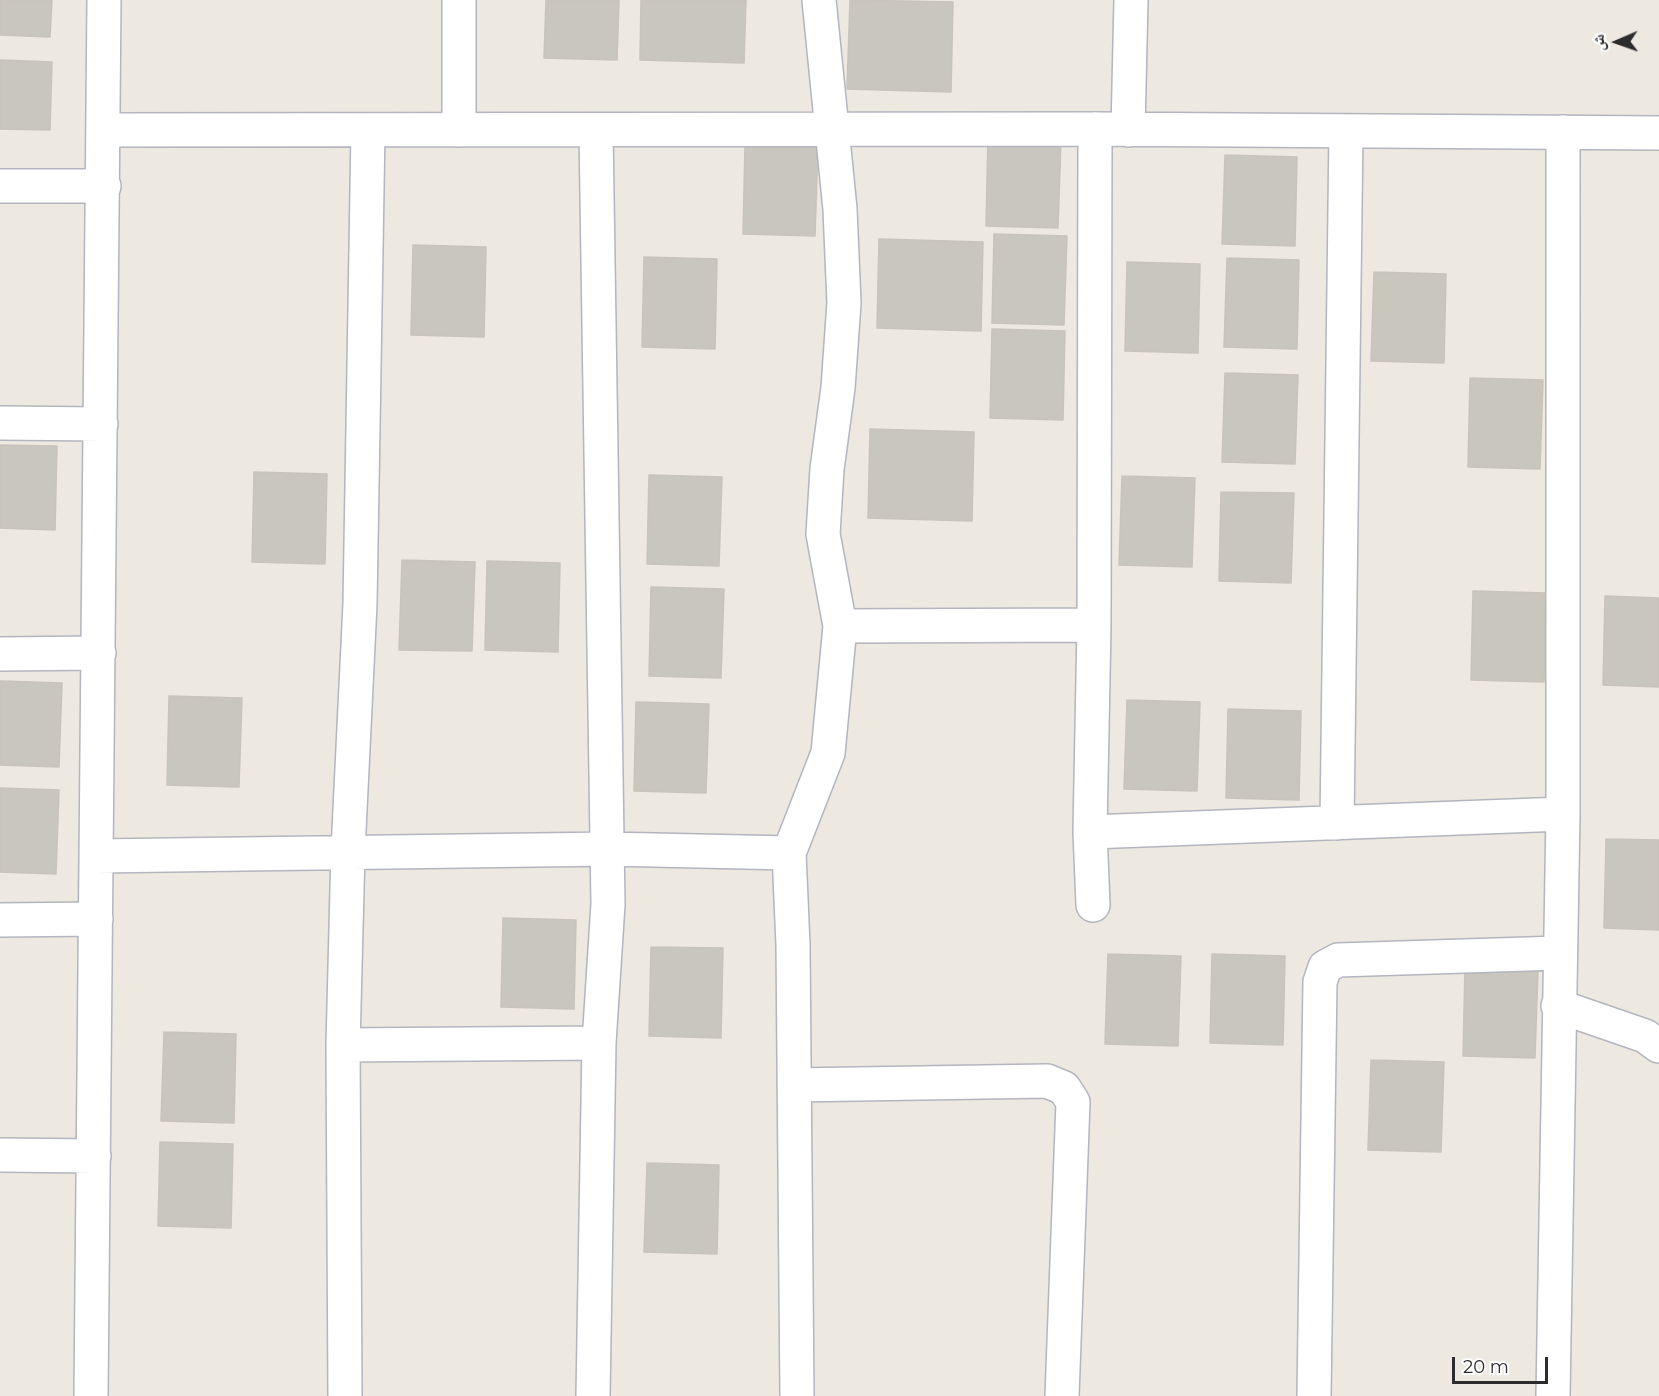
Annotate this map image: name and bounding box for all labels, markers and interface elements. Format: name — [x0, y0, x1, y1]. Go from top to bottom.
north arrow — [1587, 12, 1647, 72]
text: ش — [1589, 34, 1608, 51]
scale bar — [1455, 1345, 1551, 1383]
text: 20 m — [1463, 1356, 1509, 1378]

